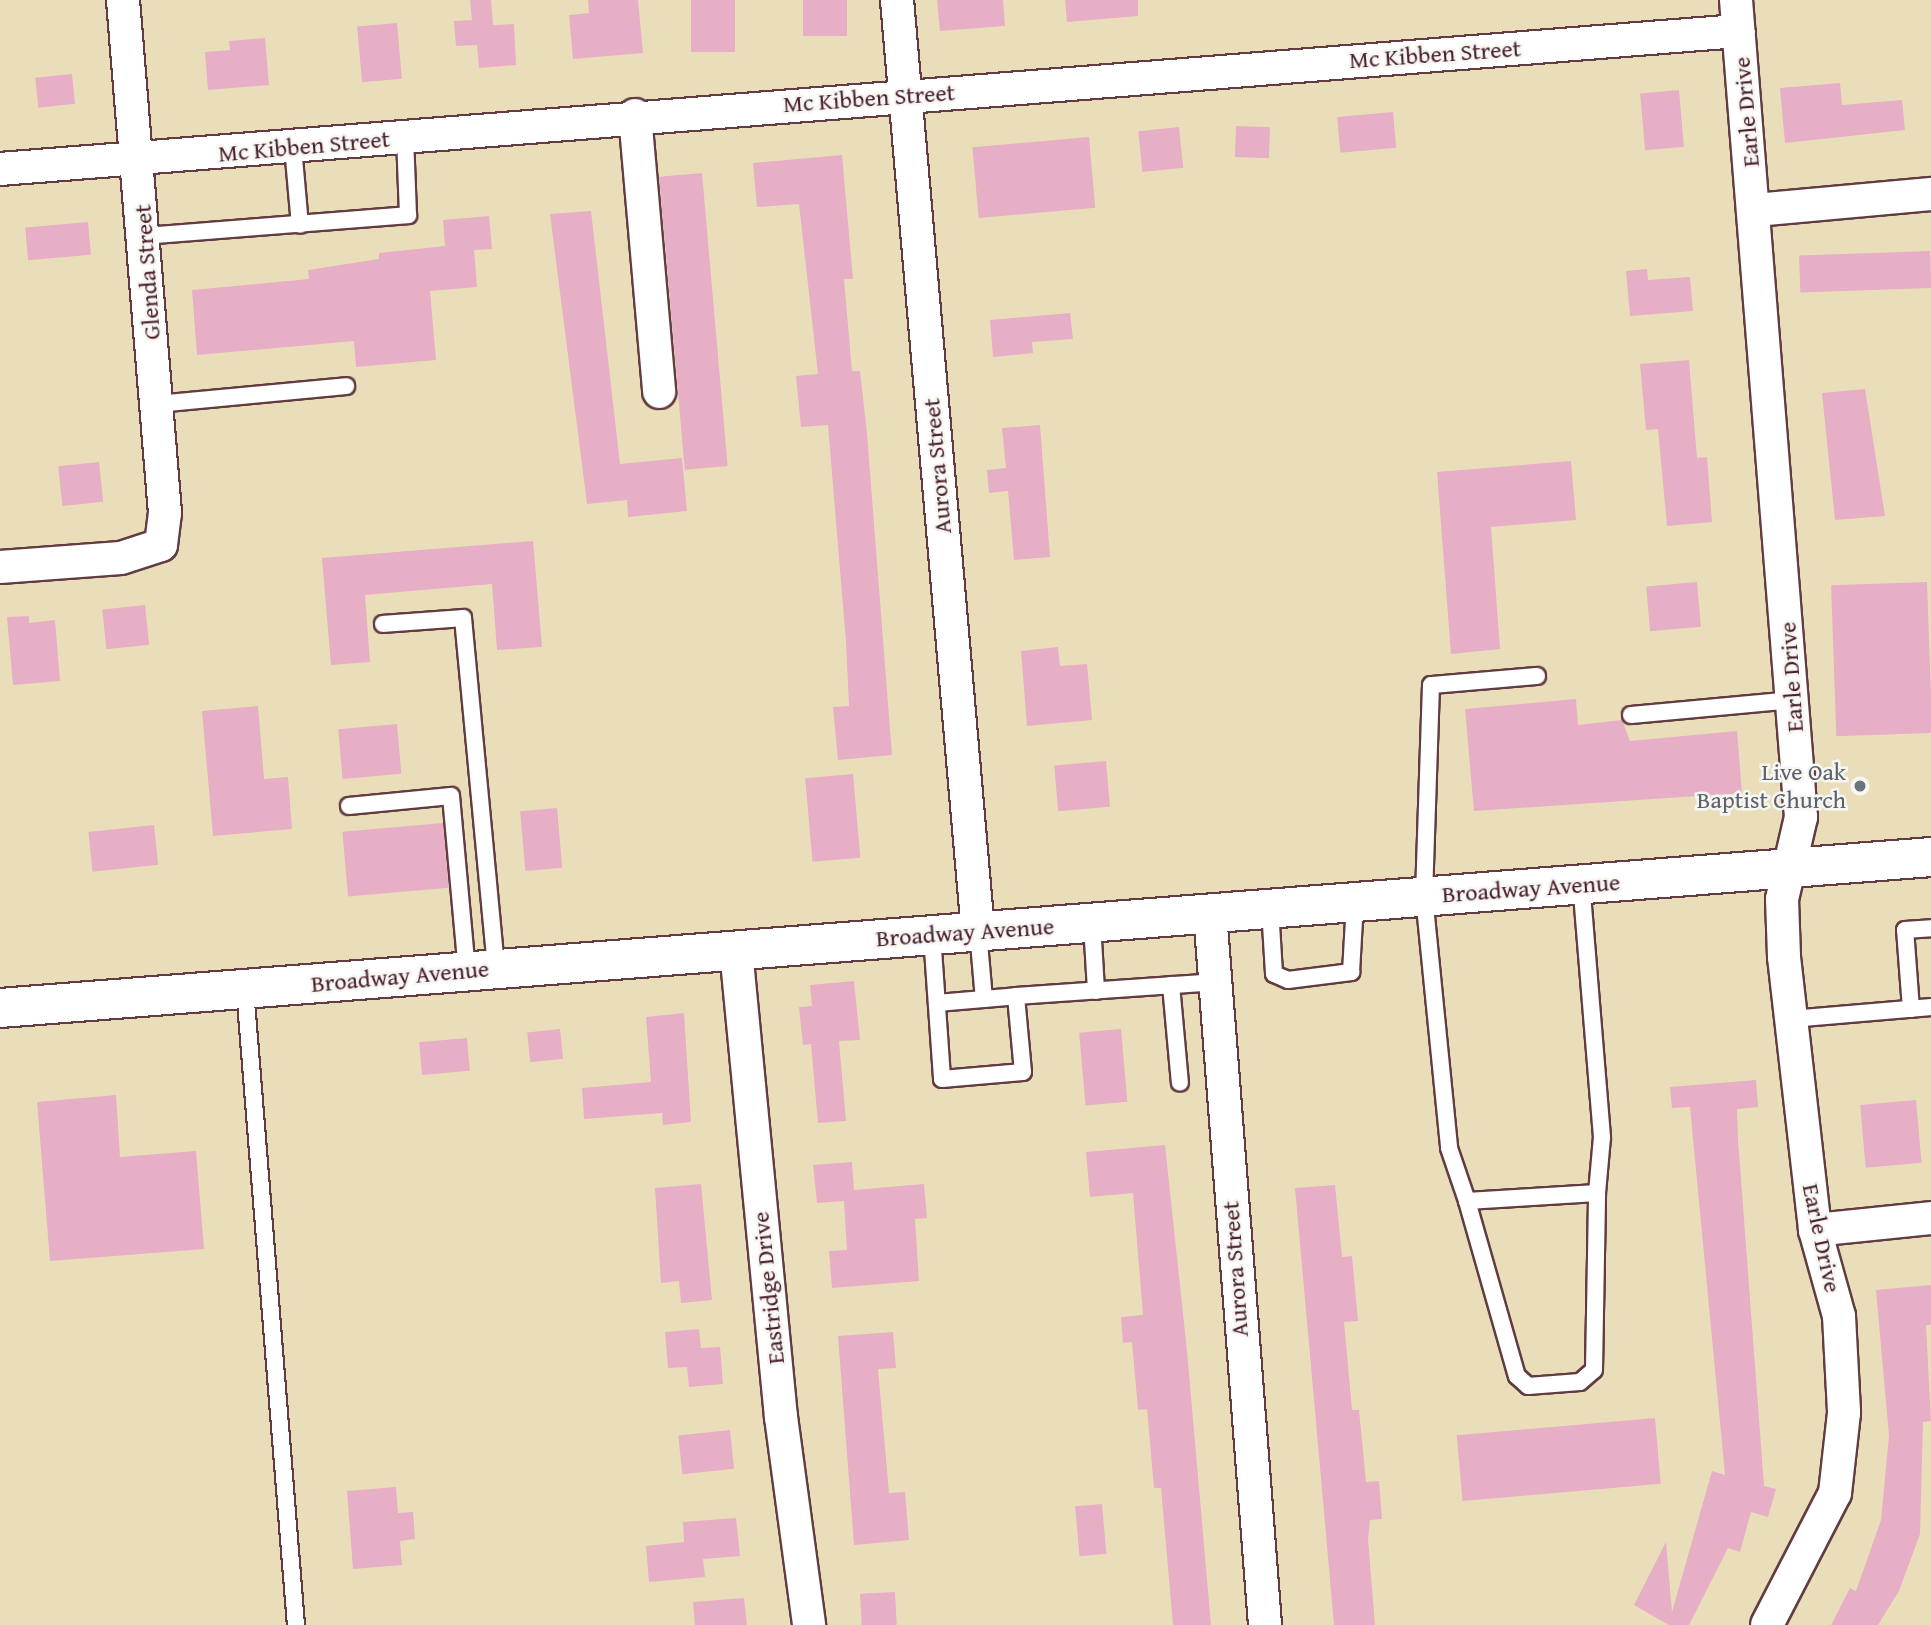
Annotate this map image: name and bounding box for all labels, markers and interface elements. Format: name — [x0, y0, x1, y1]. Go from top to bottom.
street label: Mc Kibben Street — [1348, 34, 1522, 74]
street label: Earle Drive — [1727, 56, 1765, 168]
street label: Mc Kibben Street — [782, 78, 956, 118]
street label: Mc Kibben Street — [217, 124, 391, 168]
street label: Glenda Street — [128, 203, 166, 341]
street label: Aurora Street — [917, 397, 957, 535]
street label: Earle Drive — [1773, 621, 1809, 733]
place label: Live Oak Baptist Church — [1697, 758, 1846, 814]
marker: Live Oak Baptist Church — [1852, 778, 1868, 794]
street label: Broadway Avenue — [1441, 867, 1621, 909]
street label: Broadway Avenue — [875, 911, 1055, 953]
street label: Broadway Avenue — [310, 954, 490, 998]
street label: Earle Drive — [1796, 1181, 1848, 1295]
street label: Aurora Street — [1216, 1200, 1254, 1338]
street label: Eastridge Drive — [746, 1210, 790, 1366]

